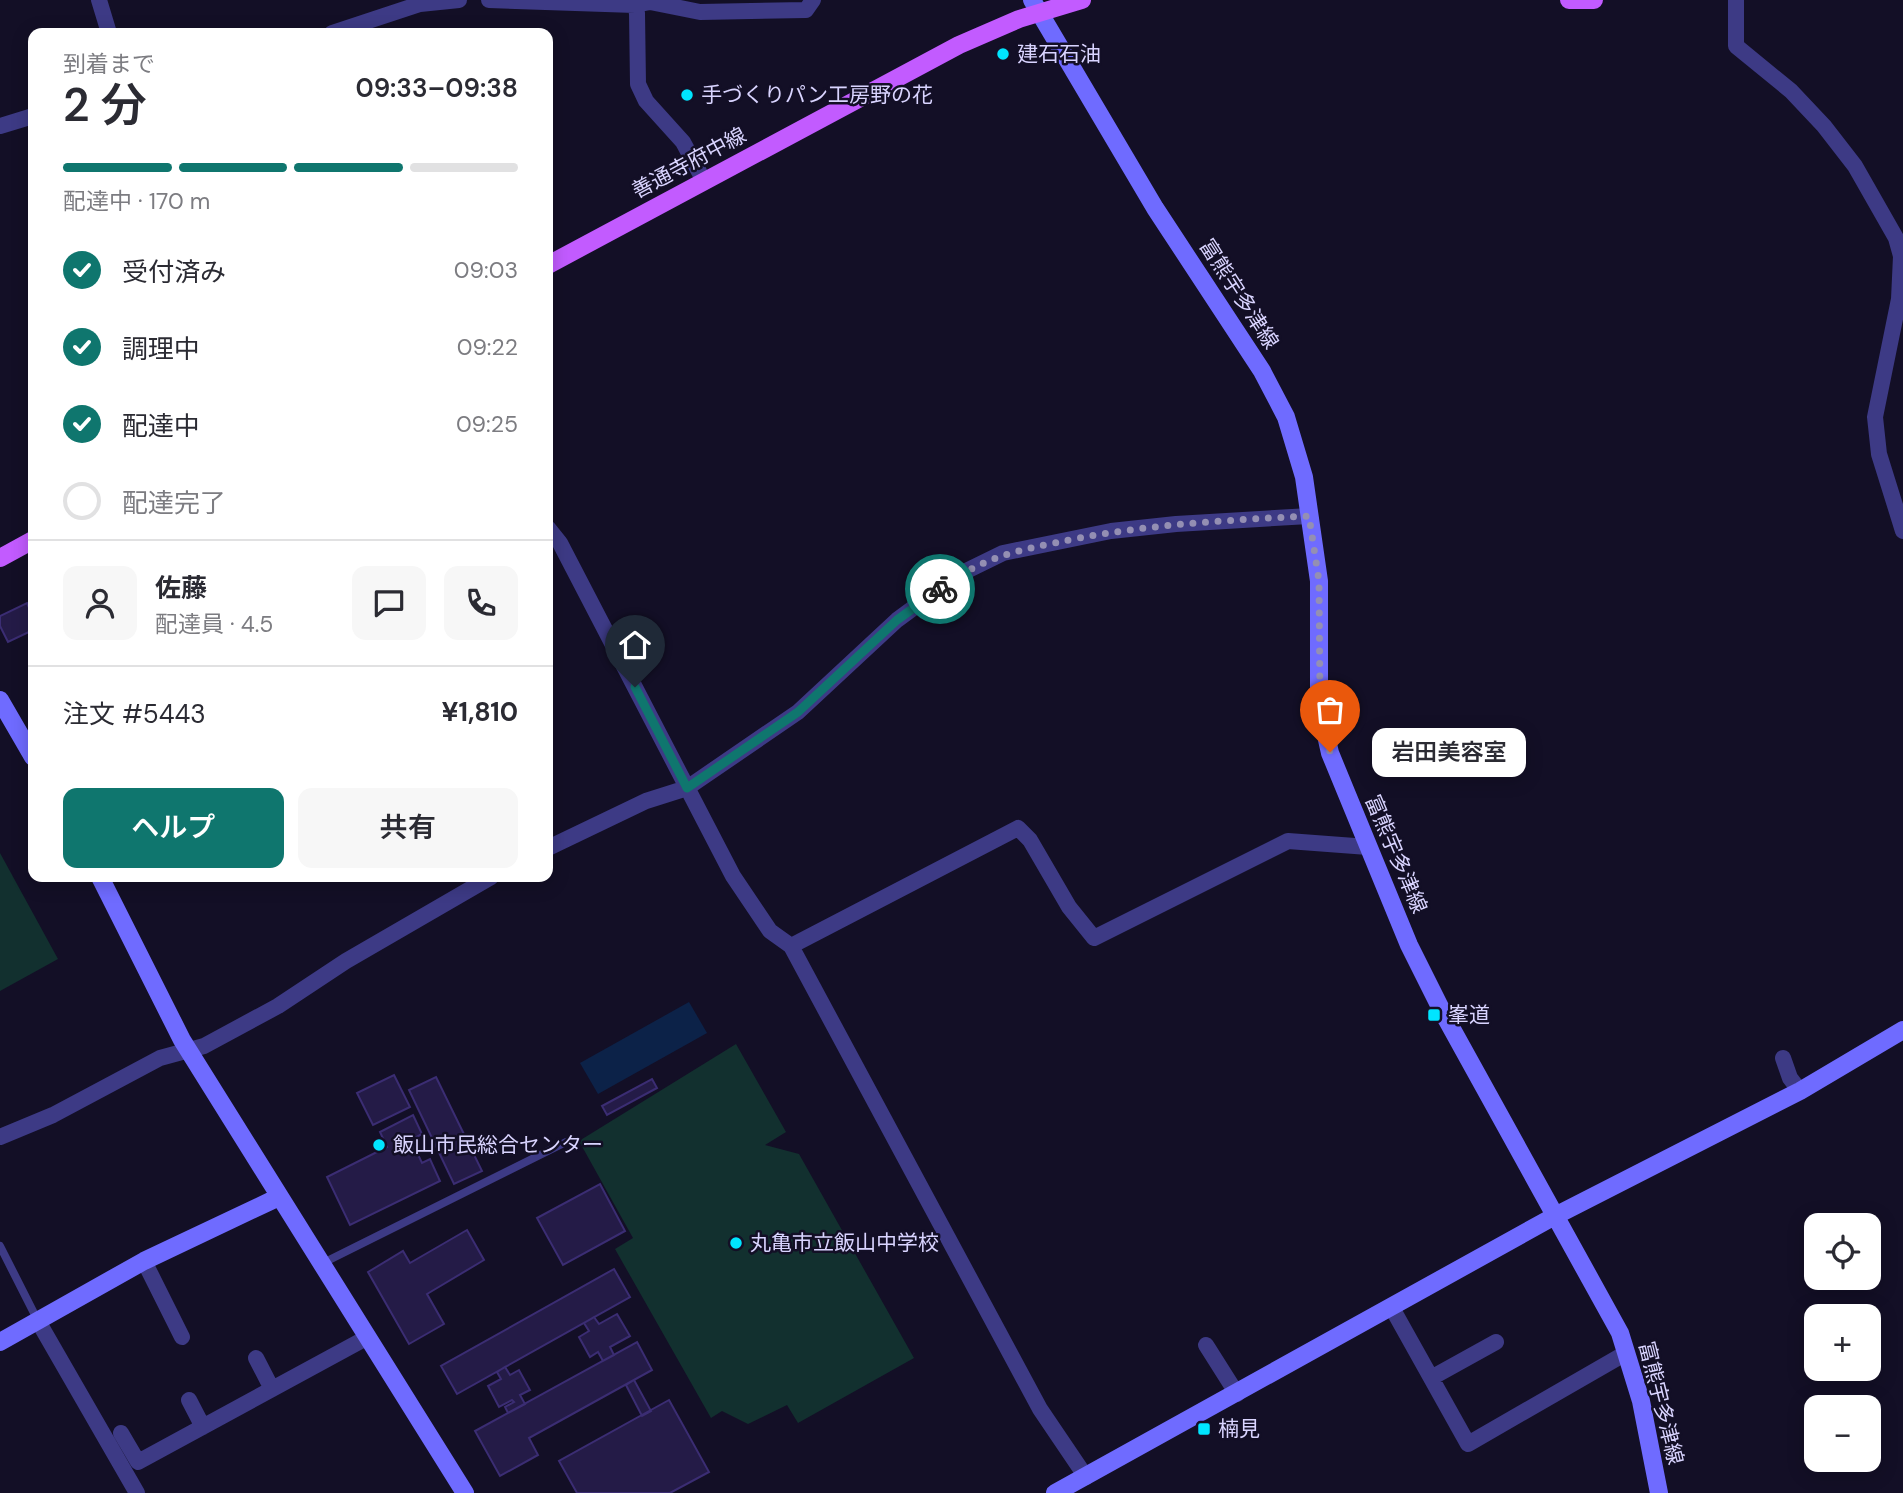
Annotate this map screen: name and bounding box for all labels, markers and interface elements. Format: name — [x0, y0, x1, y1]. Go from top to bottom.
place label: 建石石油 — [1017, 40, 1101, 68]
marker: 建石石油 — [995, 46, 1011, 62]
text: 到着まで — [63, 49, 155, 79]
text: 09:33–09:38 — [355, 71, 518, 105]
text: 2 分 — [63, 75, 147, 135]
place label: 手づくりパン工房野の花 — [701, 81, 933, 109]
marker: 手づくりパン工房野の花 — [679, 87, 695, 103]
street label: 善通寺府中線 — [627, 121, 751, 205]
text: 配達中 · 170 m — [63, 186, 210, 216]
street label: 富熊宇多津線 — [1193, 234, 1285, 354]
icon: check — [63, 251, 101, 289]
text: 受付済み — [122, 255, 226, 289]
text: 09:03 — [454, 255, 518, 285]
icon: check — [63, 328, 101, 366]
text: 調理中 — [122, 332, 200, 366]
text: 09:22 — [457, 332, 518, 362]
icon: check — [63, 405, 101, 443]
text: 配達中 — [122, 409, 200, 443]
text: 09:25 — [456, 409, 518, 439]
text: 配達完了 — [122, 486, 226, 520]
courier — [905, 554, 975, 624]
button: person — [63, 566, 137, 640]
button: chat — [352, 566, 426, 640]
button: phone — [444, 566, 518, 640]
icon: bike — [921, 570, 959, 608]
text: 佐藤 — [155, 571, 207, 605]
text: 配達員 · 4.5 — [155, 609, 273, 639]
pin — [605, 615, 665, 687]
icon: home — [616, 626, 654, 664]
pin — [1300, 680, 1360, 752]
icon: bag — [1311, 691, 1349, 729]
text: ¥1,810 — [442, 695, 518, 729]
text: 注文 #5443 — [63, 697, 206, 731]
callout: 岩田美容室 — [1372, 728, 1526, 776]
text: 岩田美容室 — [1392, 737, 1507, 767]
button: ヘルプ — [63, 788, 284, 868]
button: 共有 — [298, 788, 518, 868]
street label: 富熊宇多津線 — [1358, 791, 1434, 917]
place label: 峯道 — [1448, 1001, 1490, 1029]
marker: 峯道 — [1426, 1007, 1442, 1023]
place label: 飯山市民総合センター — [393, 1131, 603, 1159]
marker: 飯山市民総合センター — [371, 1137, 387, 1153]
map controls — [1804, 1213, 1881, 1472]
button: locate — [1804, 1213, 1881, 1290]
place label: 丸亀市立飯山中学校 — [750, 1229, 939, 1257]
marker: 丸亀市立飯山中学校 — [728, 1235, 744, 1251]
button: + — [1804, 1304, 1881, 1381]
street label: 富熊宇多津線 — [1632, 1338, 1690, 1468]
button: − — [1804, 1395, 1881, 1472]
place label: 楠見 — [1218, 1415, 1260, 1443]
marker: 楠見 — [1196, 1421, 1212, 1437]

